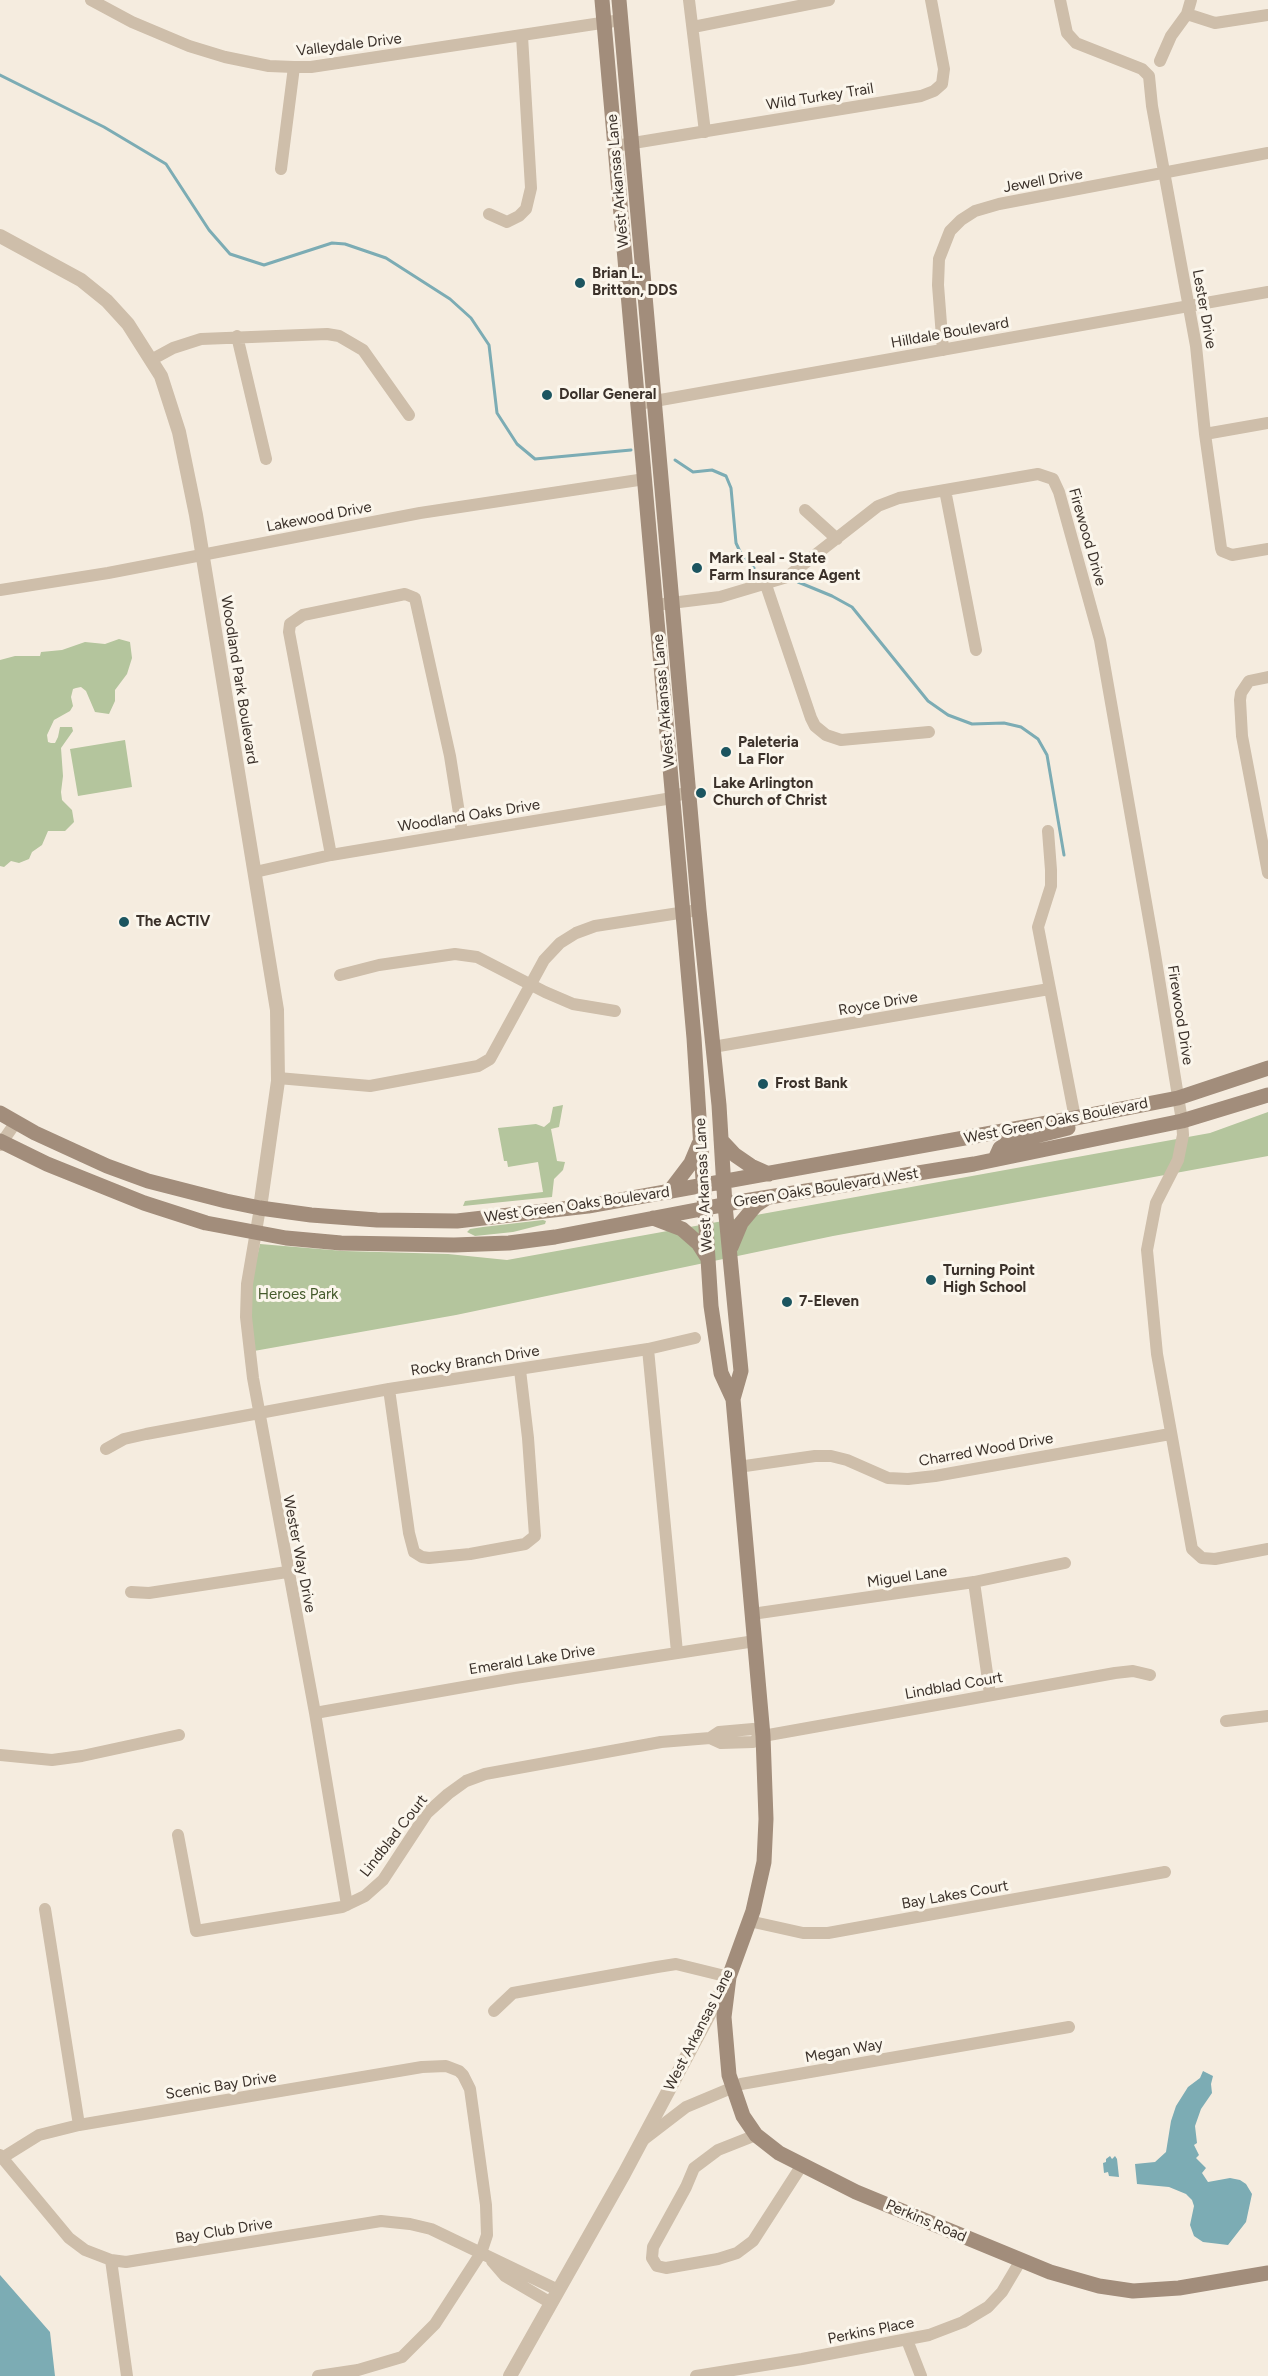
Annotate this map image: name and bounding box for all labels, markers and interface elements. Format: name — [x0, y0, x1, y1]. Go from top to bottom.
street label: Valleydale Drive — [295, 30, 403, 60]
street label: Wild Turkey Trail — [765, 80, 875, 114]
street label: West Arkansas Lane — [603, 113, 633, 249]
street label: Jewell Drive — [1002, 165, 1084, 197]
place label: Brian L. Britton, DDS — [592, 265, 677, 300]
street label: Lester Drive — [1188, 268, 1220, 350]
marker: Brian L. Britton, DDS — [573, 276, 587, 290]
street label: Hilldale Boulevard — [890, 314, 1010, 352]
place label: Dollar General — [559, 386, 656, 404]
marker: Dollar General — [540, 388, 554, 402]
street label: Firewood Drive — [1064, 486, 1110, 588]
street label: Lakewood Drive — [265, 498, 373, 536]
place label: Mark Leal - State Farm Insurance Agent — [709, 550, 861, 585]
marker: Mark Leal - State Farm Insurance Agent — [690, 561, 704, 575]
street label: Woodland Park Boulevard — [217, 594, 261, 766]
street label: West Arkansas Lane — [649, 633, 679, 769]
place label: Paleteria La Flor — [738, 734, 799, 769]
marker: Paleteria La Flor — [719, 745, 733, 759]
place label: Lake Arlington Church of Christ — [713, 775, 827, 810]
marker: Lake Arlington Church of Christ — [694, 786, 708, 800]
street label: Woodland Oaks Drive — [397, 796, 541, 836]
place label: The ACTIV — [136, 913, 210, 931]
marker: The ACTIV — [117, 915, 131, 929]
street label: Firewood Drive — [1163, 964, 1197, 1066]
street label: Royce Drive — [837, 988, 919, 1020]
place label: Frost Bank — [775, 1075, 848, 1093]
marker: Frost Bank — [756, 1077, 770, 1091]
street label: West Green Oaks Boulevard — [962, 1094, 1150, 1148]
street label: West Arkansas Lane — [692, 1118, 716, 1252]
street label: Green Oaks Boulevard West — [732, 1164, 920, 1212]
street label: West Green Oaks Boulevard — [483, 1183, 671, 1227]
place label: Turning Point High School — [943, 1262, 1035, 1297]
marker: Turning Point High School — [924, 1273, 938, 1287]
park label: Heroes Park — [258, 1286, 338, 1304]
place label: 7-Eleven — [799, 1293, 859, 1311]
marker: 7-Eleven — [780, 1295, 794, 1309]
street label: Rocky Branch Drive — [409, 1342, 541, 1380]
street label: Charred Wood Drive — [917, 1429, 1055, 1471]
street label: Wester Way Drive — [279, 1494, 319, 1614]
street label: Miguel Lane — [866, 1562, 948, 1592]
street label: Emerald Lake Drive — [468, 1641, 596, 1679]
street label: Lindblad Court — [904, 1669, 1004, 1703]
street label: Lindblad Court — [356, 1791, 432, 1881]
street label: Bay Lakes Court — [900, 1877, 1010, 1913]
street label: West Arkansas Lane — [661, 1966, 737, 2094]
street label: Megan Way — [804, 2035, 884, 2067]
street label: Scenic Bay Drive — [164, 2068, 278, 2104]
street label: Perkins Road — [883, 2196, 969, 2246]
street label: Bay Club Drive — [174, 2214, 274, 2248]
street label: Perkins Place — [826, 2314, 916, 2348]

